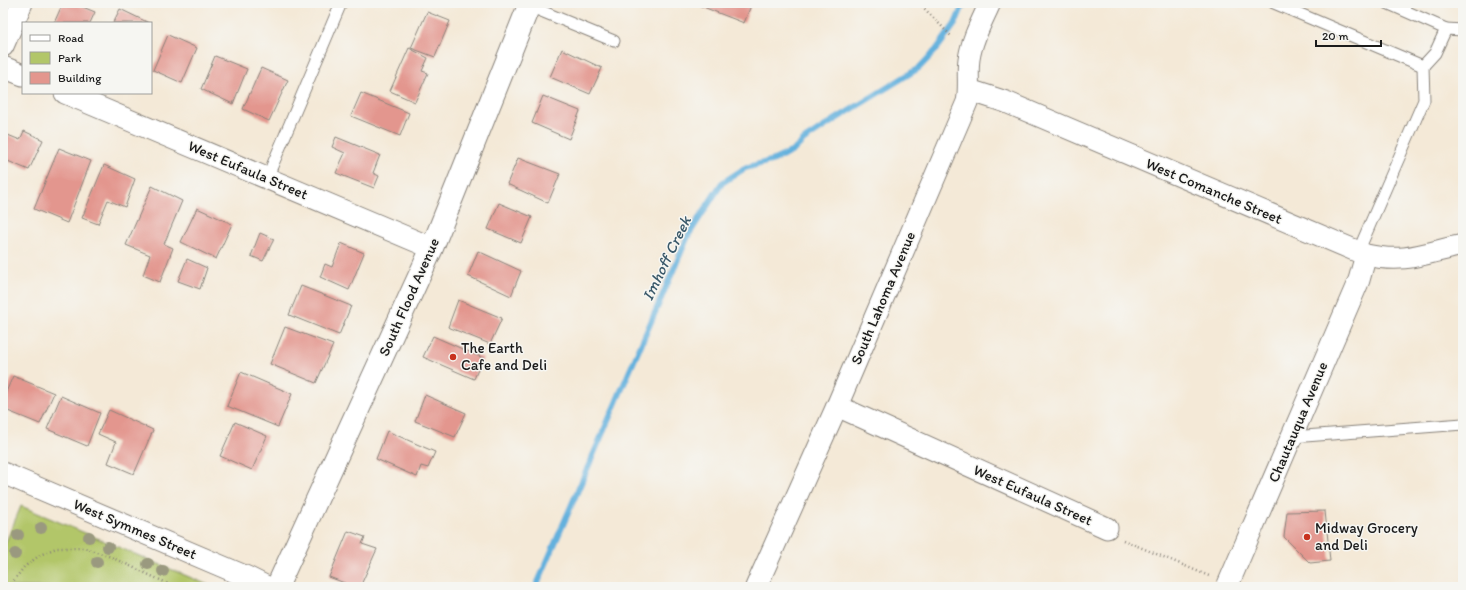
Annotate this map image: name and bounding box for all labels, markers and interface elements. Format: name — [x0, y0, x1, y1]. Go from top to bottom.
legend — [22, 22, 152, 94]
scale bar — [1316, 22, 1381, 48]
text: 20 m — [1322, 29, 1349, 43]
text: Road — [58, 31, 84, 45]
text: Park — [58, 51, 82, 65]
text: Building — [58, 71, 102, 85]
street label: West Eufaula Street — [185, 137, 311, 204]
street label: West Comanche Street — [1143, 154, 1285, 228]
water label: Imhoff Creek — [638, 212, 695, 303]
street label: South Lahoma Avenue — [847, 229, 919, 367]
street label: South Flood Avenue — [375, 235, 443, 359]
place label: The Earth Cafe and Deli — [461, 339, 547, 374]
marker: The Earth Cafe and Deli — [448, 352, 458, 362]
street label: Chautauqua Avenue — [1264, 359, 1332, 485]
street label: West Eufaula Street — [971, 461, 1096, 529]
street label: West Symmes Street — [71, 495, 200, 563]
place label: Midway Grocery and Deli — [1315, 519, 1418, 554]
marker: Midway Grocery and Deli — [1302, 532, 1312, 542]

